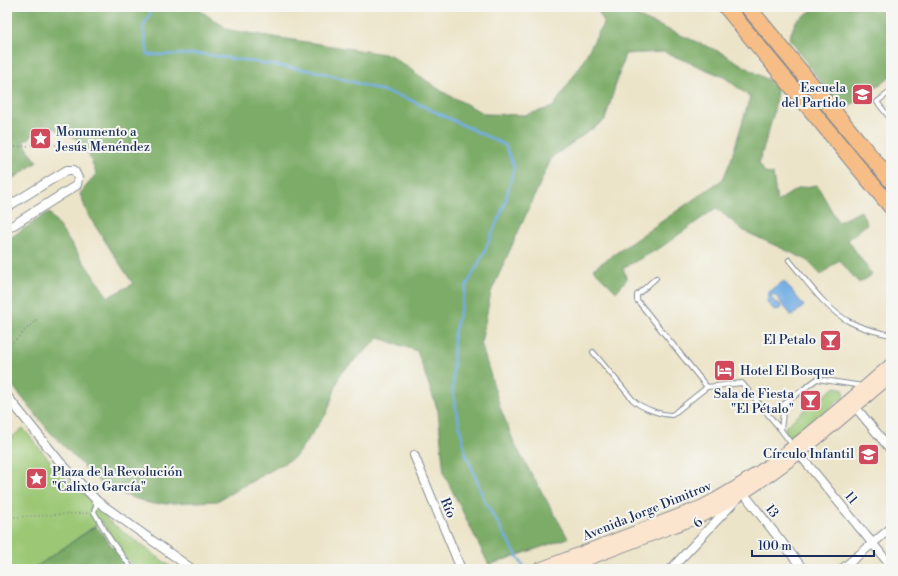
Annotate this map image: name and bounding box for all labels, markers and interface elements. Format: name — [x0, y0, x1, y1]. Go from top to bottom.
place label: Escuela del Partido — [781, 80, 846, 111]
school or university icon: Escuela del Partido — [849, 82, 875, 108]
place label: Monumento a Jesús Menéndez — [55, 124, 150, 155]
place icon: Monumento a Jesús Menéndez — [28, 126, 54, 152]
bar icon: El Petalo — [818, 327, 844, 353]
place label: El Petalo — [763, 332, 816, 348]
hotel icon: Hotel El Bosque — [712, 358, 738, 384]
place label: Hotel El Bosque — [740, 363, 835, 379]
place label: Sala de Fiesta "El Pétalo" — [714, 386, 794, 417]
bar icon: Sala de Fiesta "El Pétalo" — [797, 388, 823, 414]
school or university icon: Círculo Infantil — [856, 441, 882, 467]
place label: Círculo Infantil — [763, 446, 854, 462]
place label: Plaza de la Revolución "Calixto García" — [52, 464, 183, 495]
place icon: Plaza de la Revolución "Calixto García" — [24, 466, 50, 492]
street label: Avenida Jorge Dimitrov — [579, 478, 714, 545]
street label: 11 — [841, 488, 861, 508]
street label: Río — [437, 495, 459, 521]
street label: 13 — [762, 501, 782, 521]
street label: 6 — [689, 515, 707, 531]
scale bar — [752, 532, 874, 558]
text: 100 m — [758, 539, 792, 554]

